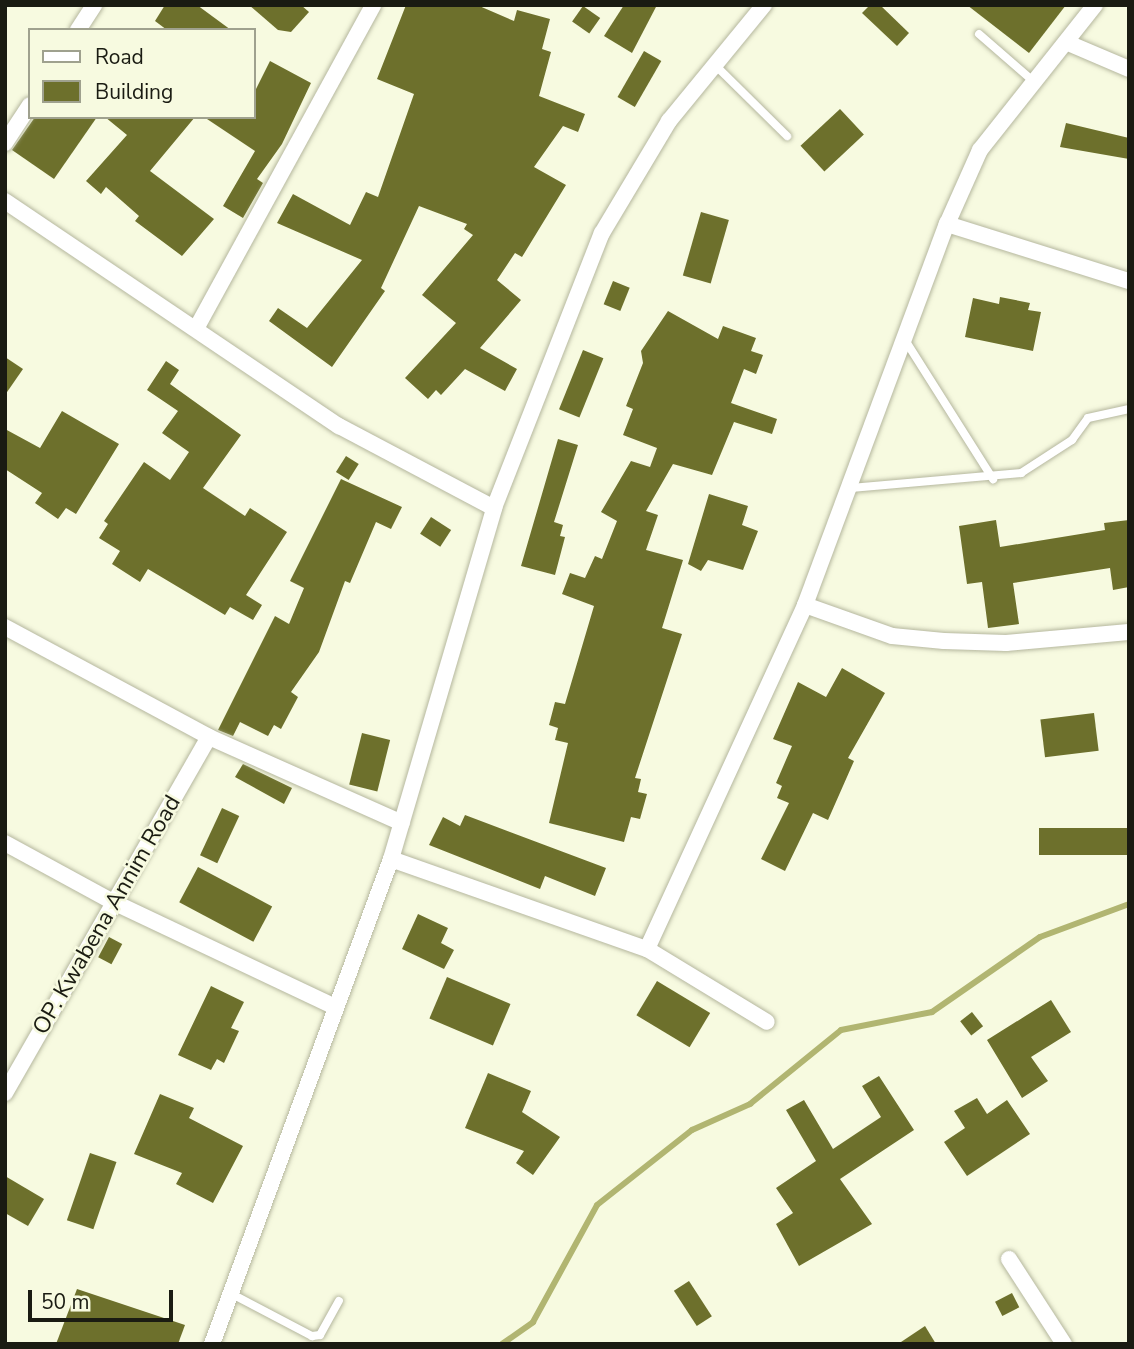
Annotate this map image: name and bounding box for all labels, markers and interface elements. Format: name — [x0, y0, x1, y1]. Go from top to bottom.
legend — [28, 28, 256, 119]
text: Road — [95, 43, 144, 71]
text: Building — [95, 78, 173, 106]
street label: OP. Kwabena Annim Road — [27, 791, 187, 1039]
scale bar — [32, 1276, 177, 1320]
text: 50 m — [41, 1288, 90, 1316]

